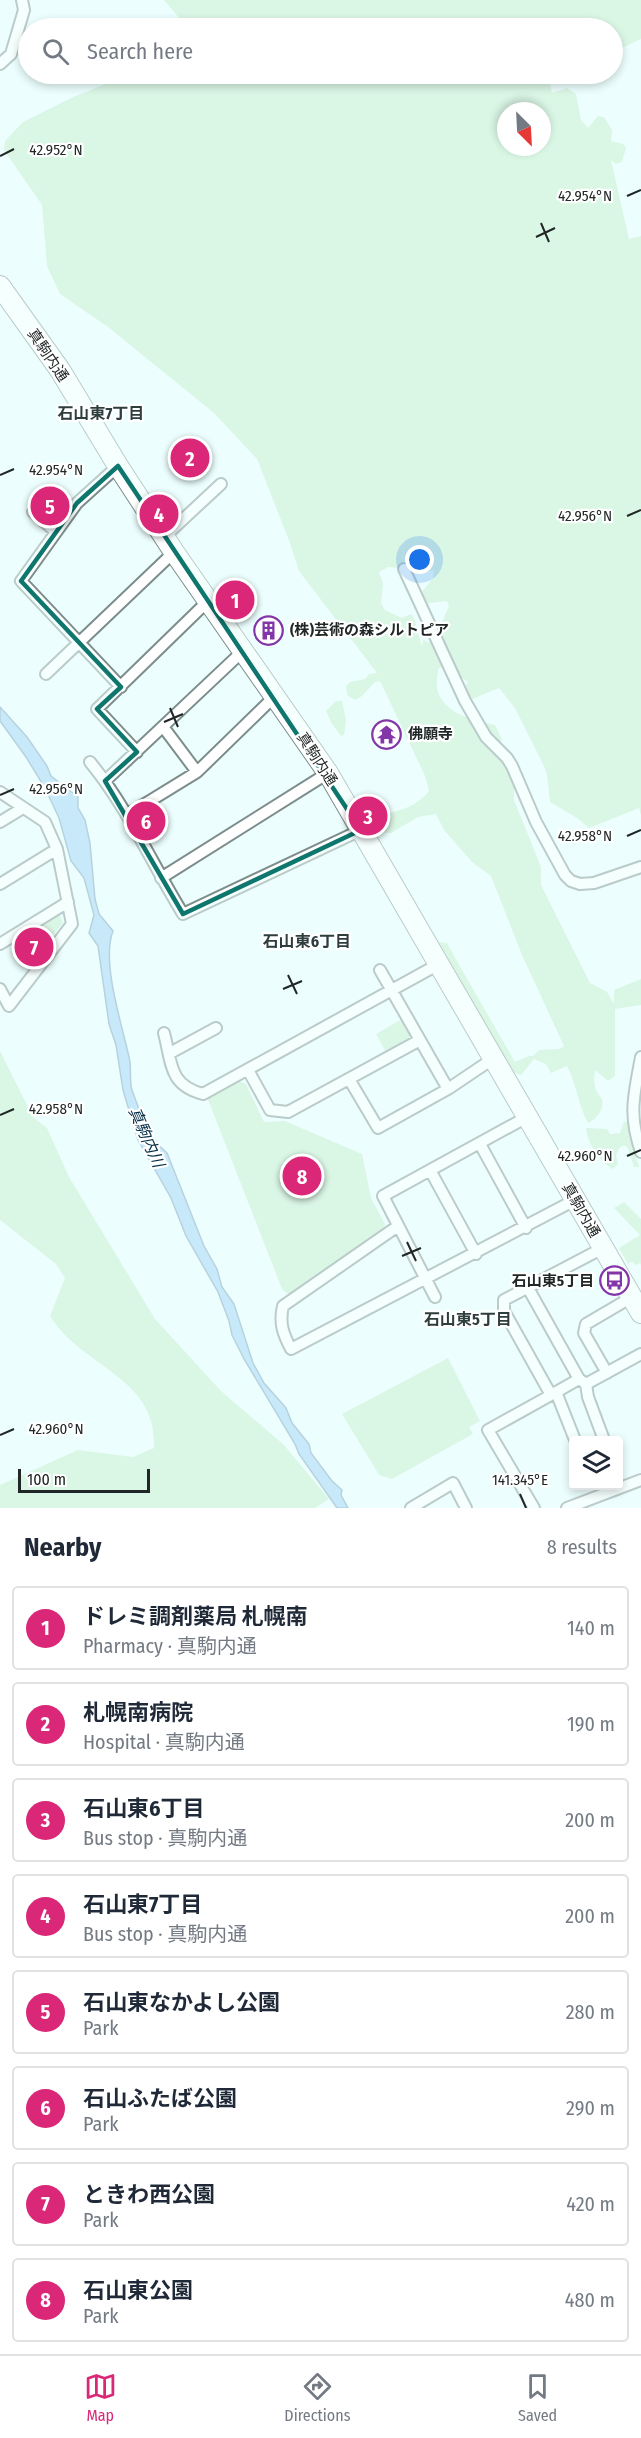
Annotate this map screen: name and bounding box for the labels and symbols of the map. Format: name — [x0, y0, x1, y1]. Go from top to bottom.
north arrow — [497, 102, 551, 156]
text: 42.952°N — [29, 141, 83, 159]
text: 42.954°N — [558, 187, 612, 205]
street label: 真駒内通 — [24, 325, 72, 385]
district label: 石山東7丁目 — [58, 404, 144, 423]
pin: 2 — [170, 436, 210, 480]
text: 42.954°N — [29, 461, 83, 479]
pin: 5 — [31, 484, 70, 528]
pin: 4 — [140, 492, 178, 536]
text: 42.956°N — [558, 507, 612, 525]
your location — [405, 545, 434, 574]
pin: 1 — [216, 578, 254, 622]
building icon: (株)芸術の森シルトピア — [253, 614, 285, 646]
place label: (株)芸術の森シルトピア — [290, 621, 449, 639]
temple icon: 佛願寺 — [371, 718, 403, 750]
place label: 佛願寺 — [408, 725, 453, 743]
street label: 真駒内通 — [293, 729, 341, 789]
text: 42.956°N — [29, 780, 83, 798]
pin: 3 — [348, 794, 388, 838]
pin: 6 — [126, 798, 166, 844]
text: 42.958°N — [558, 827, 612, 845]
pin: 7 — [15, 924, 54, 970]
district label: 石山東6丁目 — [263, 932, 351, 951]
text: 42.958°N — [29, 1100, 83, 1118]
water label: 真駒内川 — [125, 1104, 169, 1172]
text: 42.960°N — [557, 1147, 613, 1165]
pin: 8 — [282, 1154, 322, 1198]
street label: 真駒内通 — [558, 1180, 604, 1240]
bus stop icon: 石山東5丁目 — [599, 1265, 631, 1297]
place label: 石山東5丁目 — [512, 1272, 594, 1290]
district label: 石山東5丁目 — [424, 1310, 512, 1329]
text: 42.960°N — [28, 1420, 84, 1438]
scale bar — [18, 1466, 150, 1494]
text: 141.345°E — [492, 1471, 548, 1489]

